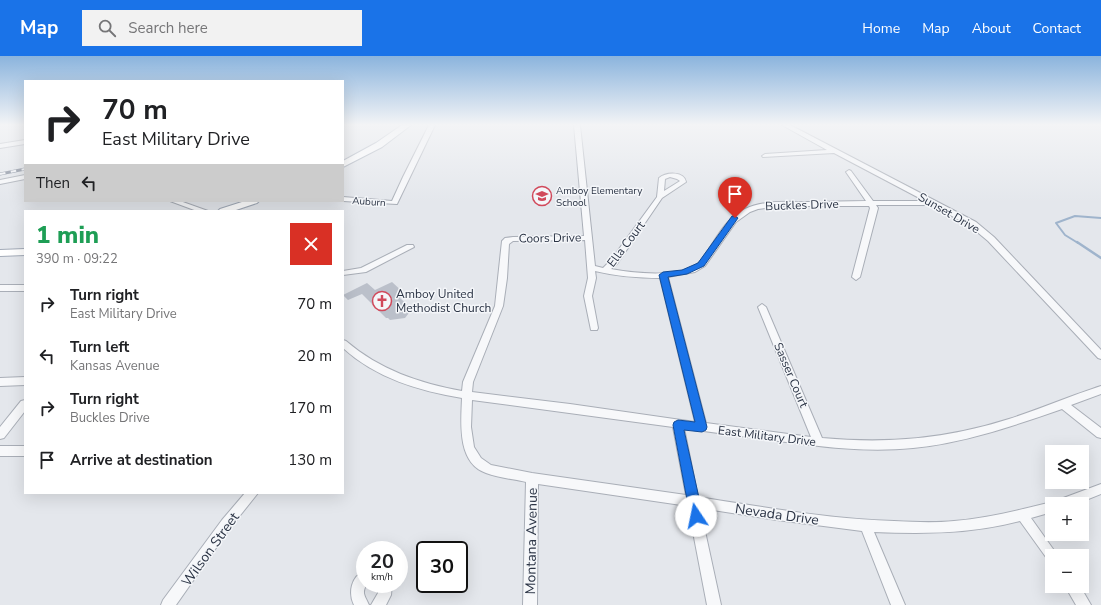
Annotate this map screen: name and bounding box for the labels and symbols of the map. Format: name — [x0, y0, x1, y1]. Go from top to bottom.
pin — [718, 177, 752, 218]
place label: Amboy Elementary School — [556, 184, 643, 210]
school or university icon: Amboy Elementary School — [531, 185, 553, 207]
street label: Sunset Drive — [915, 189, 983, 237]
street label: Auburn — [352, 194, 386, 210]
street label: Buckles Drive — [765, 196, 839, 214]
street label: Ella Court — [604, 217, 649, 270]
street label: Coors Drive — [519, 229, 581, 247]
place label: Amboy United Methodist Church — [396, 286, 491, 316]
church icon: Amboy United Methodist Church — [371, 290, 393, 312]
street label: Sasser Court — [770, 340, 812, 411]
street label: East Military Drive — [717, 422, 817, 450]
street label: Montana Avenue — [521, 488, 542, 594]
position arrow — [675, 495, 717, 537]
street label: Nevada Drive — [734, 499, 820, 530]
street label: Wilson Street — [177, 508, 244, 590]
speed limit sign: 30 — [416, 541, 468, 593]

